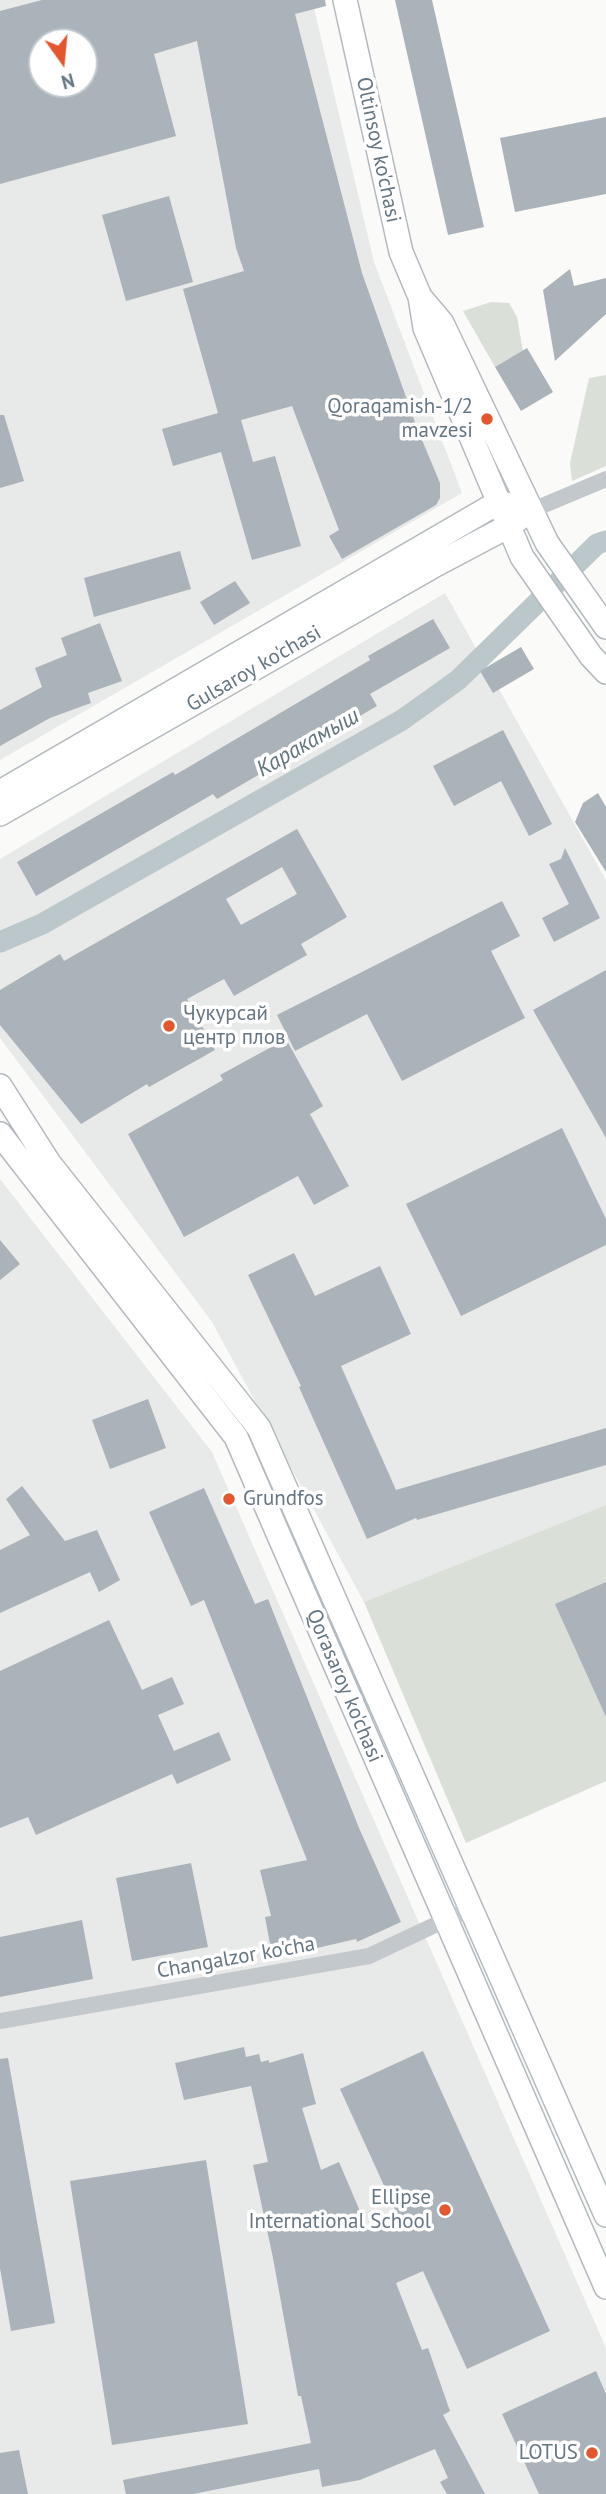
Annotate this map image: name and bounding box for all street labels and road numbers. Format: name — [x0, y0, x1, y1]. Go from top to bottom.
street label: Oltinsoy ko'chasi — [350, 75, 406, 225]
street label: Gulsaroy ko'chasi — [182, 620, 326, 718]
street label: Qorasaroy ko'chasi — [300, 1605, 388, 1767]
street label: Changalzor ko'cha — [155, 1932, 317, 1984]

